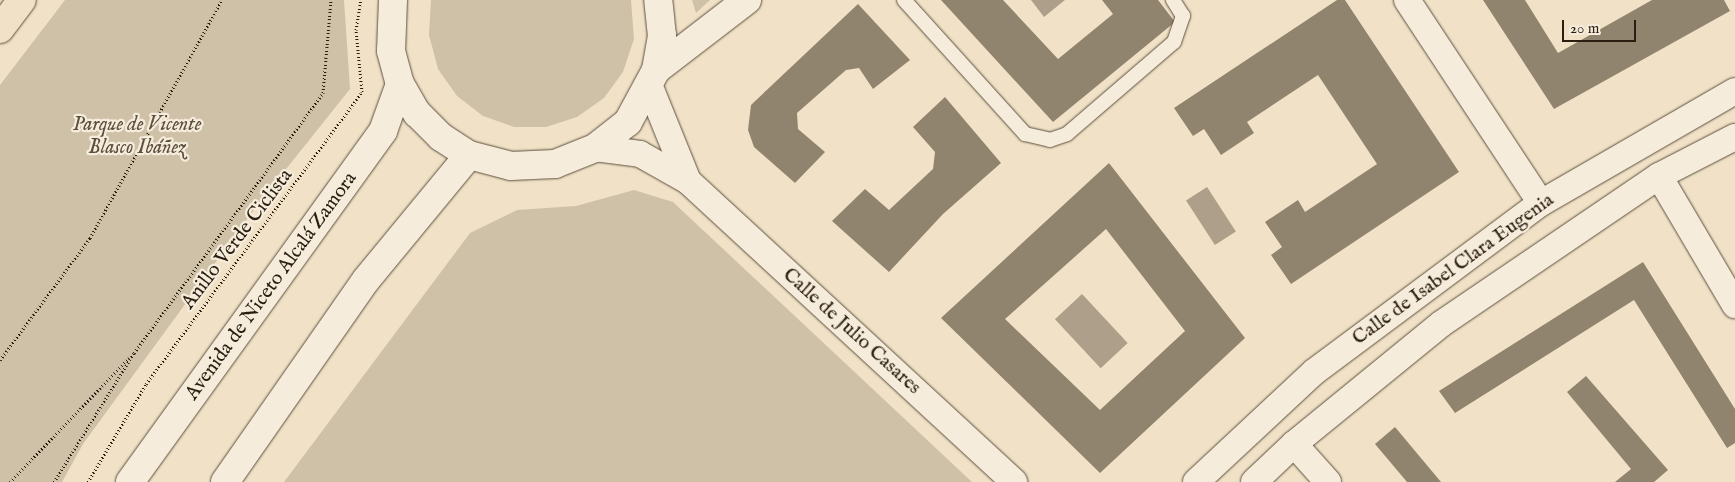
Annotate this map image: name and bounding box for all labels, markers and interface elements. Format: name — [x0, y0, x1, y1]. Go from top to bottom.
scale bar — [1565, 10, 1639, 42]
text: 20 m — [1570, 19, 1599, 38]
park label: Parque de Vicente Blasco Ibáñez — [73, 113, 201, 160]
street label: Anillo Verde Ciclista — [176, 164, 298, 314]
street label: Avenida de Niceto Alcalá Zamora — [180, 167, 362, 405]
street label: Calle de Isabel Clara Eugenia — [1348, 188, 1558, 350]
street label: Calle de Julio Casares — [778, 263, 926, 399]

